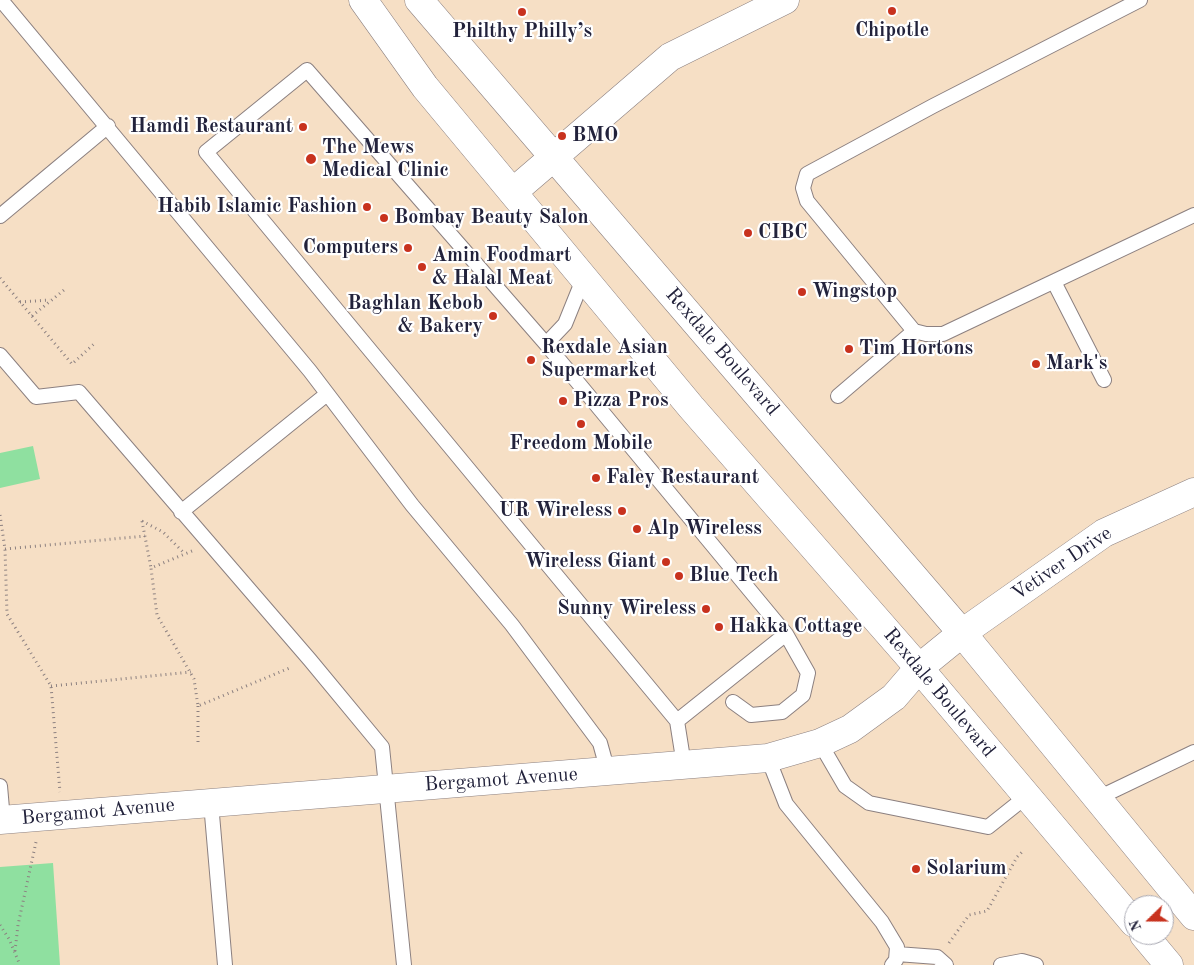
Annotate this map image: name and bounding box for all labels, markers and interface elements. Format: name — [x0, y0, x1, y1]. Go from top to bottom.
marker: Chipotle — [886, 5, 898, 17]
marker: Philthy Philly’s — [516, 6, 528, 18]
place label: Chipotle — [855, 19, 929, 43]
place label: Philthy Philly’s — [452, 20, 592, 44]
place label: Hamdi Restaurant — [130, 115, 293, 139]
marker: Hamdi Restaurant — [297, 121, 309, 133]
place label: BMO — [572, 124, 618, 148]
marker: BMO — [556, 130, 568, 142]
place label: The Mews Medical Clinic — [322, 136, 449, 183]
marker: The Mews Medical Clinic — [304, 152, 318, 166]
place label: Habib Islamic Fashion — [157, 195, 357, 219]
marker: Habib Islamic Fashion — [361, 201, 373, 213]
place label: Bombay Beauty Salon — [394, 206, 589, 230]
marker: Bombay Beauty Salon — [378, 212, 390, 224]
place label: CIBC — [758, 221, 807, 245]
marker: CIBC — [742, 227, 754, 239]
place label: Computers — [303, 236, 398, 260]
marker: Computers — [402, 242, 414, 254]
place label: Amin Foodmart & Halal Meat — [432, 244, 571, 291]
marker: Amin Foodmart & Halal Meat — [416, 261, 428, 273]
place label: Wingstop — [812, 280, 897, 304]
street label: Rexdale Boulevard — [660, 283, 784, 421]
marker: Wingstop — [796, 286, 808, 298]
place label: Baghlan Kebob & Bakery — [347, 292, 483, 339]
marker: Baghlan Kebob & Bakery — [487, 310, 499, 322]
place label: Rexdale Asian Supermarket — [541, 336, 668, 383]
place label: Tim Hortons — [859, 337, 973, 361]
marker: Tim Hortons — [843, 343, 855, 355]
place label: Mark's — [1046, 352, 1107, 376]
marker: Rexdale Asian Supermarket — [525, 354, 537, 366]
marker: Mark's — [1030, 358, 1042, 370]
place label: Pizza Pros — [573, 389, 669, 413]
marker: Pizza Pros — [557, 395, 569, 407]
marker: Freedom Mobile — [575, 418, 587, 430]
place label: Freedom Mobile — [509, 432, 653, 456]
place label: Faley Restaurant — [606, 466, 759, 490]
marker: Faley Restaurant — [590, 472, 602, 484]
place label: UR Wireless — [499, 499, 612, 523]
marker: UR Wireless — [616, 505, 628, 517]
place label: Alp Wireless — [647, 517, 762, 541]
street label: Vetiver Drive — [1007, 522, 1117, 606]
marker: Alp Wireless — [631, 523, 643, 535]
place label: Wireless Giant — [524, 550, 656, 574]
marker: Wireless Giant — [660, 556, 672, 568]
place label: Blue Tech — [689, 564, 778, 588]
marker: Blue Tech — [673, 570, 685, 582]
place label: Sunny Wireless — [557, 597, 696, 621]
marker: Sunny Wireless — [700, 603, 712, 615]
place label: Hakka Cottage — [729, 615, 862, 639]
marker: Hakka Cottage — [713, 621, 725, 633]
street label: Rexdale Boulevard — [878, 623, 1000, 763]
street label: Bergamot Avenue — [423, 763, 579, 797]
street label: Bergamot Avenue — [20, 793, 176, 831]
place label: Solarium — [926, 857, 1006, 881]
marker: Solarium — [910, 863, 922, 875]
north arrow — [1124, 895, 1174, 945]
text: N — [1128, 918, 1145, 933]

